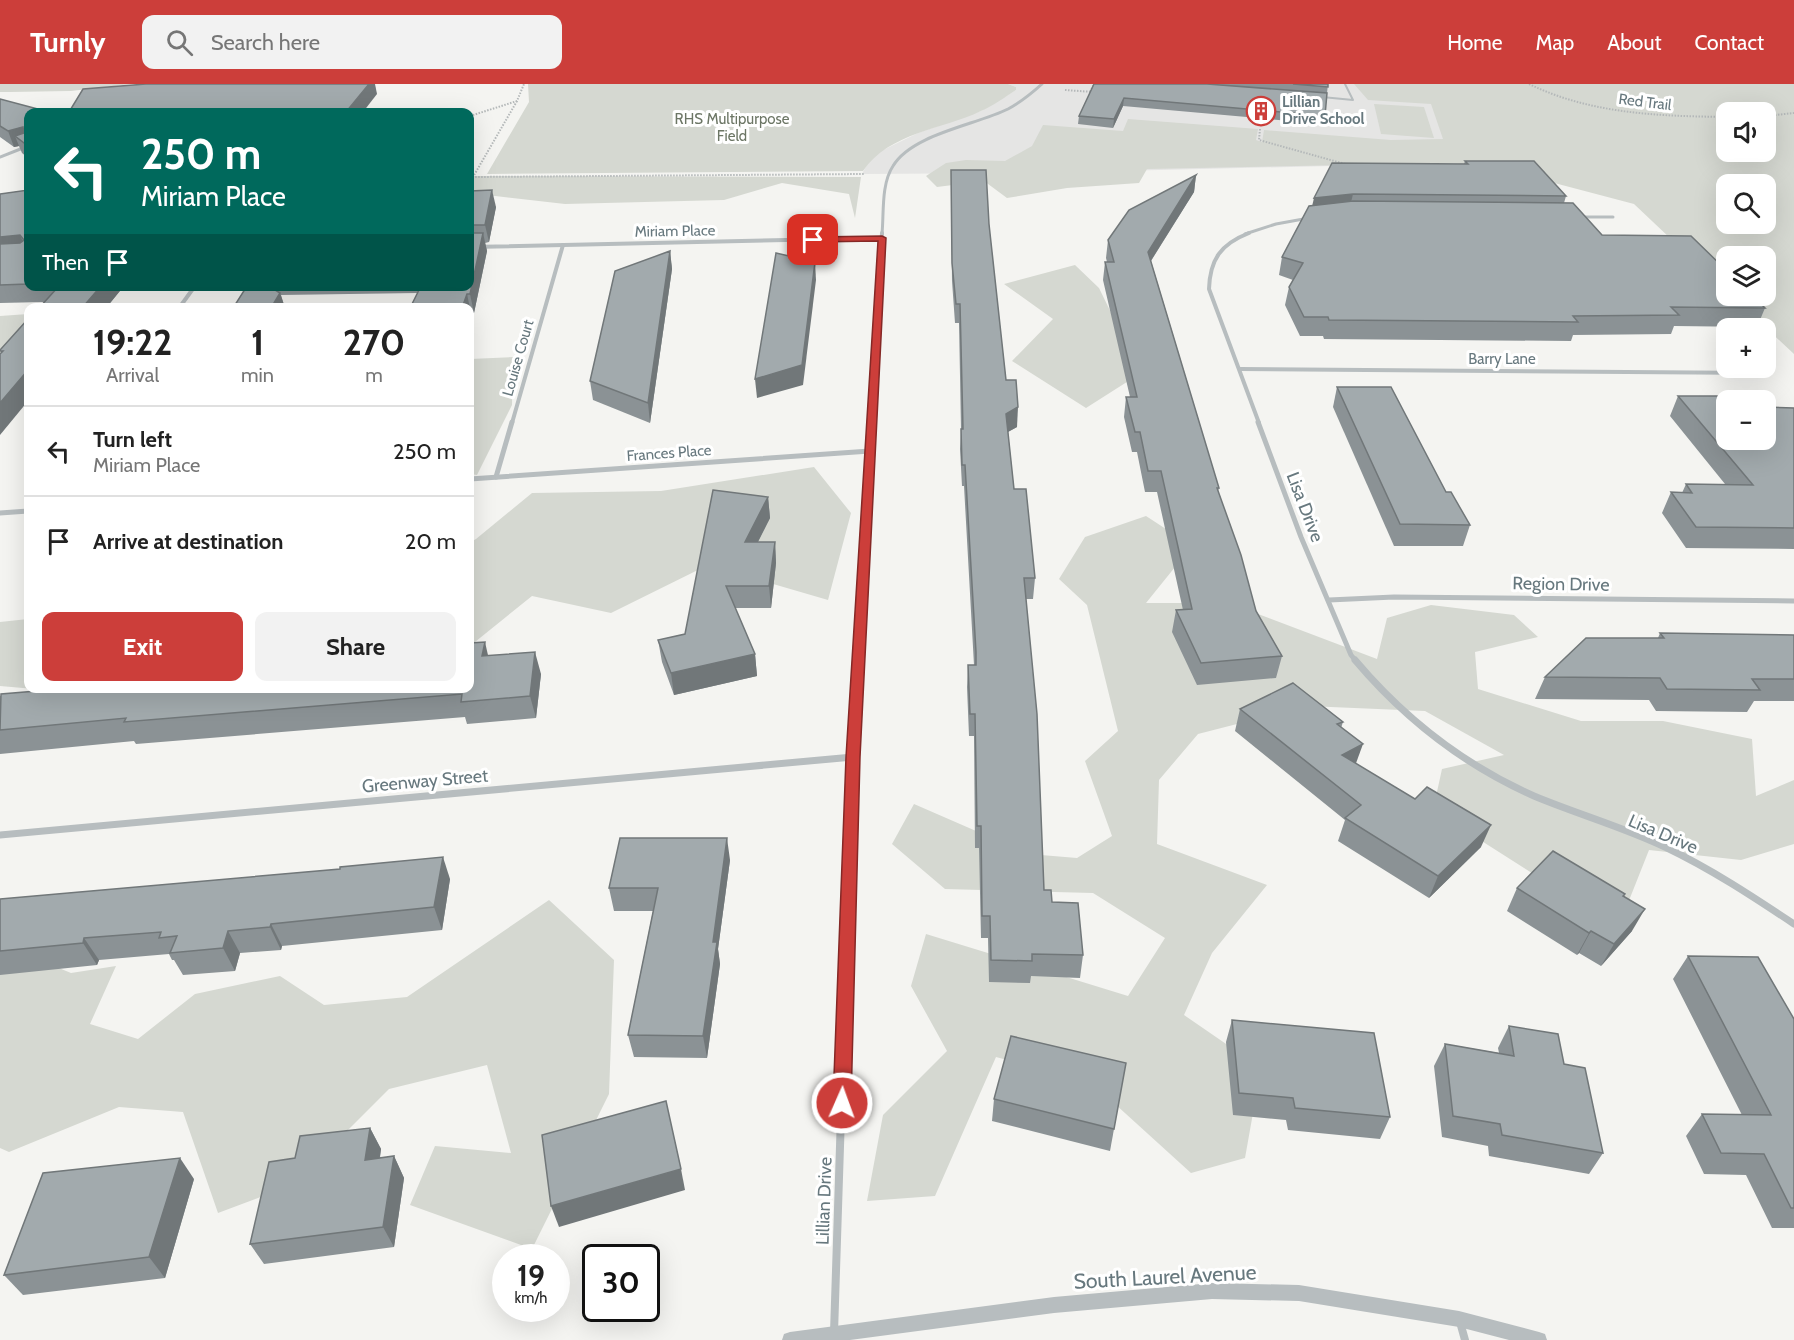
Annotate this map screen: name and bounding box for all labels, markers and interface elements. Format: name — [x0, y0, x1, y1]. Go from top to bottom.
search box — [142, 15, 562, 69]
text: Turnly — [30, 25, 106, 59]
icon: search — [163, 26, 196, 59]
text: Search here — [211, 29, 320, 56]
text: Home — [1447, 30, 1503, 55]
text: Map — [1536, 30, 1574, 55]
text: About — [1607, 30, 1661, 55]
text: Contact — [1694, 30, 1764, 55]
street label: Red Trail — [1617, 90, 1673, 114]
place label: Lillian Drive School — [1282, 93, 1365, 128]
building icon: Lillian Drive School — [1245, 95, 1277, 127]
map controls — [1716, 102, 1776, 450]
button: sound — [1716, 102, 1776, 162]
park label: RHS Multipurpose Field — [675, 110, 790, 145]
text: 250 m — [141, 128, 261, 180]
icon: left — [42, 132, 120, 210]
button: search — [1716, 174, 1776, 234]
text: Miriam Place — [141, 180, 286, 213]
pin — [787, 214, 838, 265]
street label: Miriam Place — [635, 221, 716, 241]
icon: arrive — [796, 223, 829, 256]
icon: arrive — [101, 246, 134, 279]
button: layers — [1716, 246, 1776, 306]
text: Then — [42, 249, 89, 276]
street label: Louise Court — [498, 318, 538, 398]
button: + — [1716, 318, 1776, 378]
text: 19:22 — [93, 320, 172, 364]
text: 1 — [251, 320, 264, 364]
text: 270 — [343, 320, 405, 364]
street label: Barry Lane — [1468, 350, 1536, 368]
text: Arrival — [106, 363, 159, 387]
text: min — [241, 363, 274, 387]
text: m — [365, 363, 383, 387]
button: − — [1716, 390, 1776, 450]
text: Turn left — [93, 426, 172, 453]
icon: left — [42, 435, 75, 468]
text: 250 m — [393, 438, 456, 465]
street label: Frances Place — [626, 441, 712, 465]
text: Miriam Place — [93, 453, 200, 477]
street label: Lisa Drive — [1282, 469, 1328, 545]
icon: arrive — [42, 525, 75, 558]
text: Arrive at destination — [93, 528, 283, 555]
text: 20 m — [405, 528, 456, 555]
street label: Region Drive — [1512, 572, 1610, 596]
button: Exit — [42, 612, 243, 681]
button: Share — [255, 612, 456, 681]
street label: Greenway Street — [361, 765, 489, 797]
street label: Lisa Drive — [1625, 810, 1701, 858]
position arrow — [810, 1071, 874, 1135]
street label: Lillian Drive — [811, 1157, 837, 1245]
speed limit sign: 30 — [582, 1244, 660, 1322]
text: 19 — [517, 1257, 545, 1294]
street label: South Laurel Avenue — [1073, 1259, 1257, 1294]
text: km/h — [515, 1289, 547, 1307]

